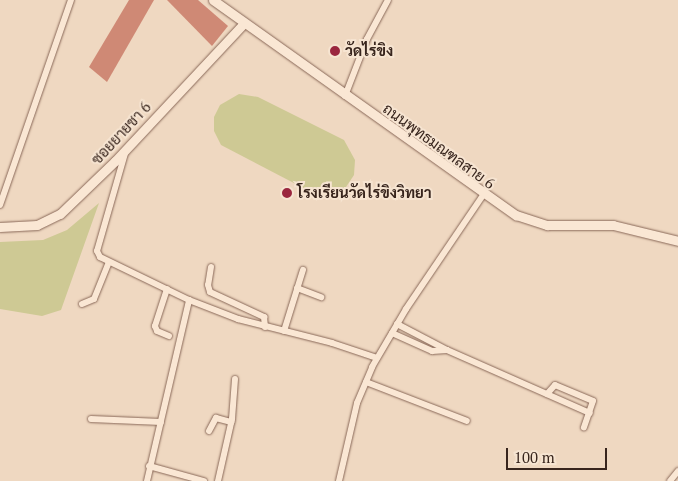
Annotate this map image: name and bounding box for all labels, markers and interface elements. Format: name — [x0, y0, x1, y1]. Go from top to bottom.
place label: วัดไร่ขิง — [345, 42, 393, 60]
marker: วัดไร่ขิง — [329, 45, 341, 57]
street label: ซอยยายชา 6 — [87, 98, 155, 168]
street label: ถนนพุทธมณฑลสาย 6 — [380, 99, 498, 193]
place label: โรงเรียนวัดไร่ขิงวิทยา — [297, 184, 432, 202]
marker: โรงเรียนวัดไร่ขิงวิทยา — [281, 187, 293, 199]
scale bar — [508, 438, 609, 470]
text: 100 m — [514, 447, 555, 467]

